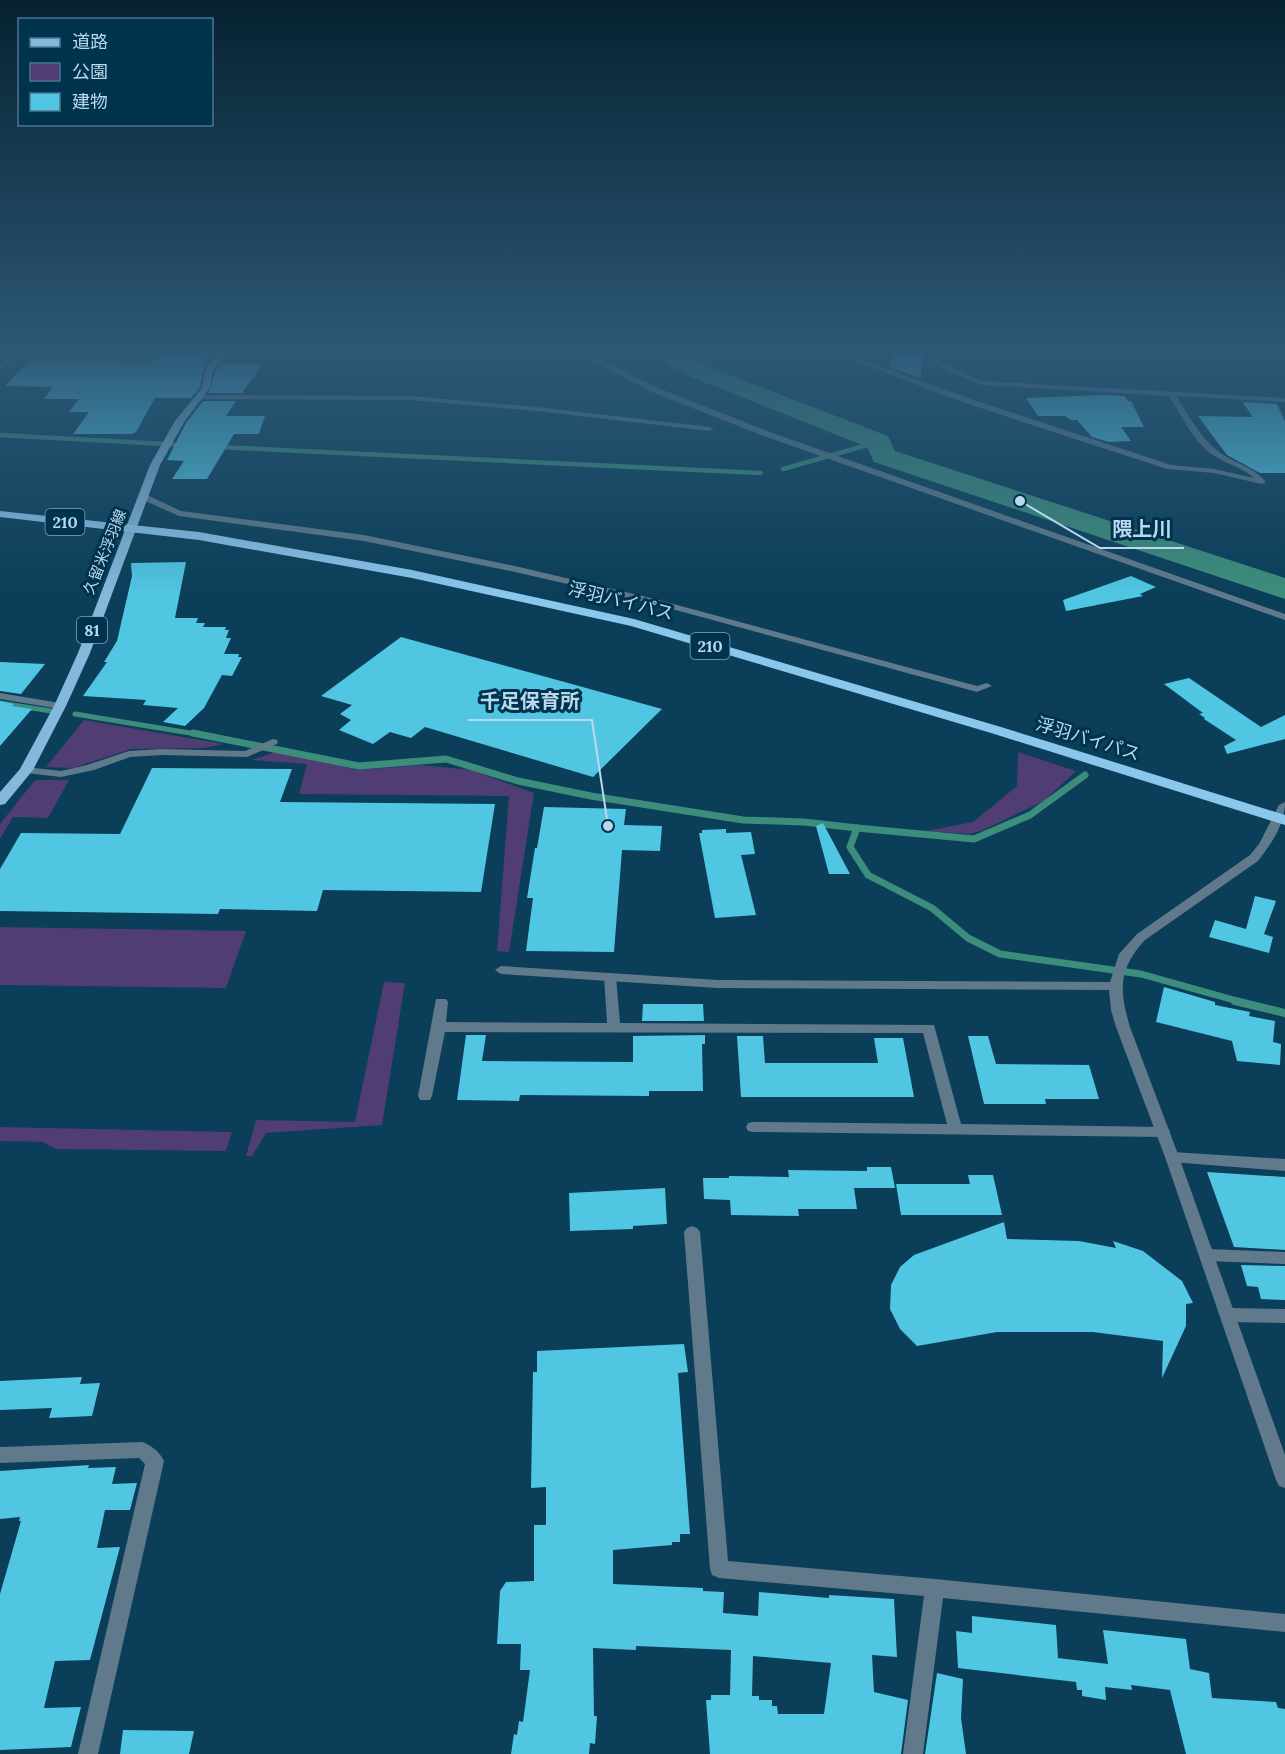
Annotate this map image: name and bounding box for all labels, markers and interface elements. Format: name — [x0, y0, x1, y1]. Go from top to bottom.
legend — [18, 18, 213, 126]
text: 道路 — [72, 30, 108, 53]
text: 公園 — [72, 60, 108, 83]
text: 建物 — [72, 90, 108, 113]
street label: 久留米浮羽線 — [79, 507, 130, 597]
road number: 210 — [46, 509, 84, 535]
callout: 隈上川 — [1100, 510, 1184, 548]
text: 隈上川 — [1112, 516, 1172, 541]
street label: 浮羽バイパス — [566, 576, 676, 625]
road number: 81 — [77, 617, 107, 643]
road number: 210 — [690, 633, 730, 659]
callout: 千足保育所 — [468, 682, 592, 720]
text: 千足保育所 — [480, 688, 580, 713]
street label: 浮羽バイパス — [1033, 712, 1143, 765]

